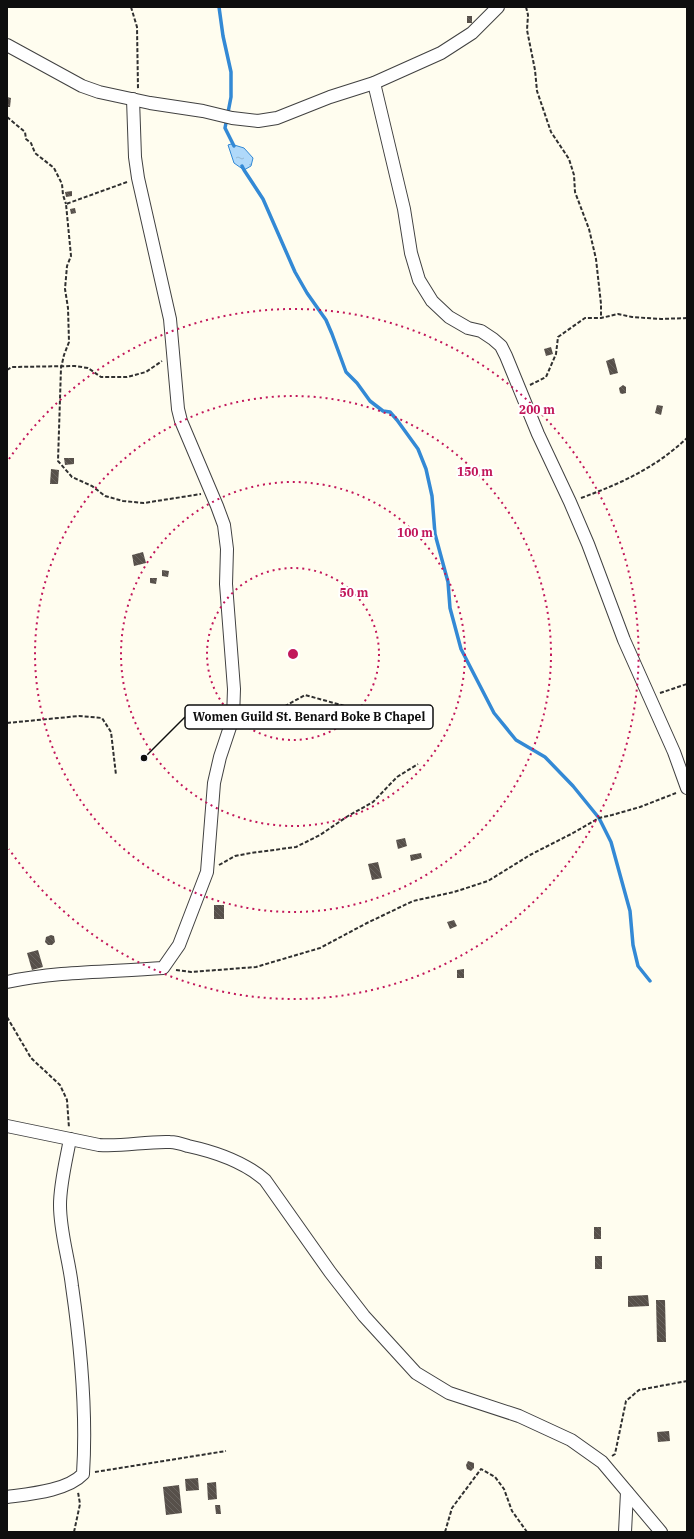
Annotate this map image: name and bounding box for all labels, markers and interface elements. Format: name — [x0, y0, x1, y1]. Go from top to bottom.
text: 200 m — [519, 402, 555, 417]
text: 150 m — [457, 464, 493, 479]
text: 100 m — [397, 525, 433, 540]
text: 50 m — [340, 585, 369, 600]
centre of rings — [286, 647, 300, 661]
callout: Women Guild St. Benard Boke B Chapel — [185, 705, 433, 729]
text: Women Guild St. Benard Boke B Chapel — [193, 709, 425, 724]

